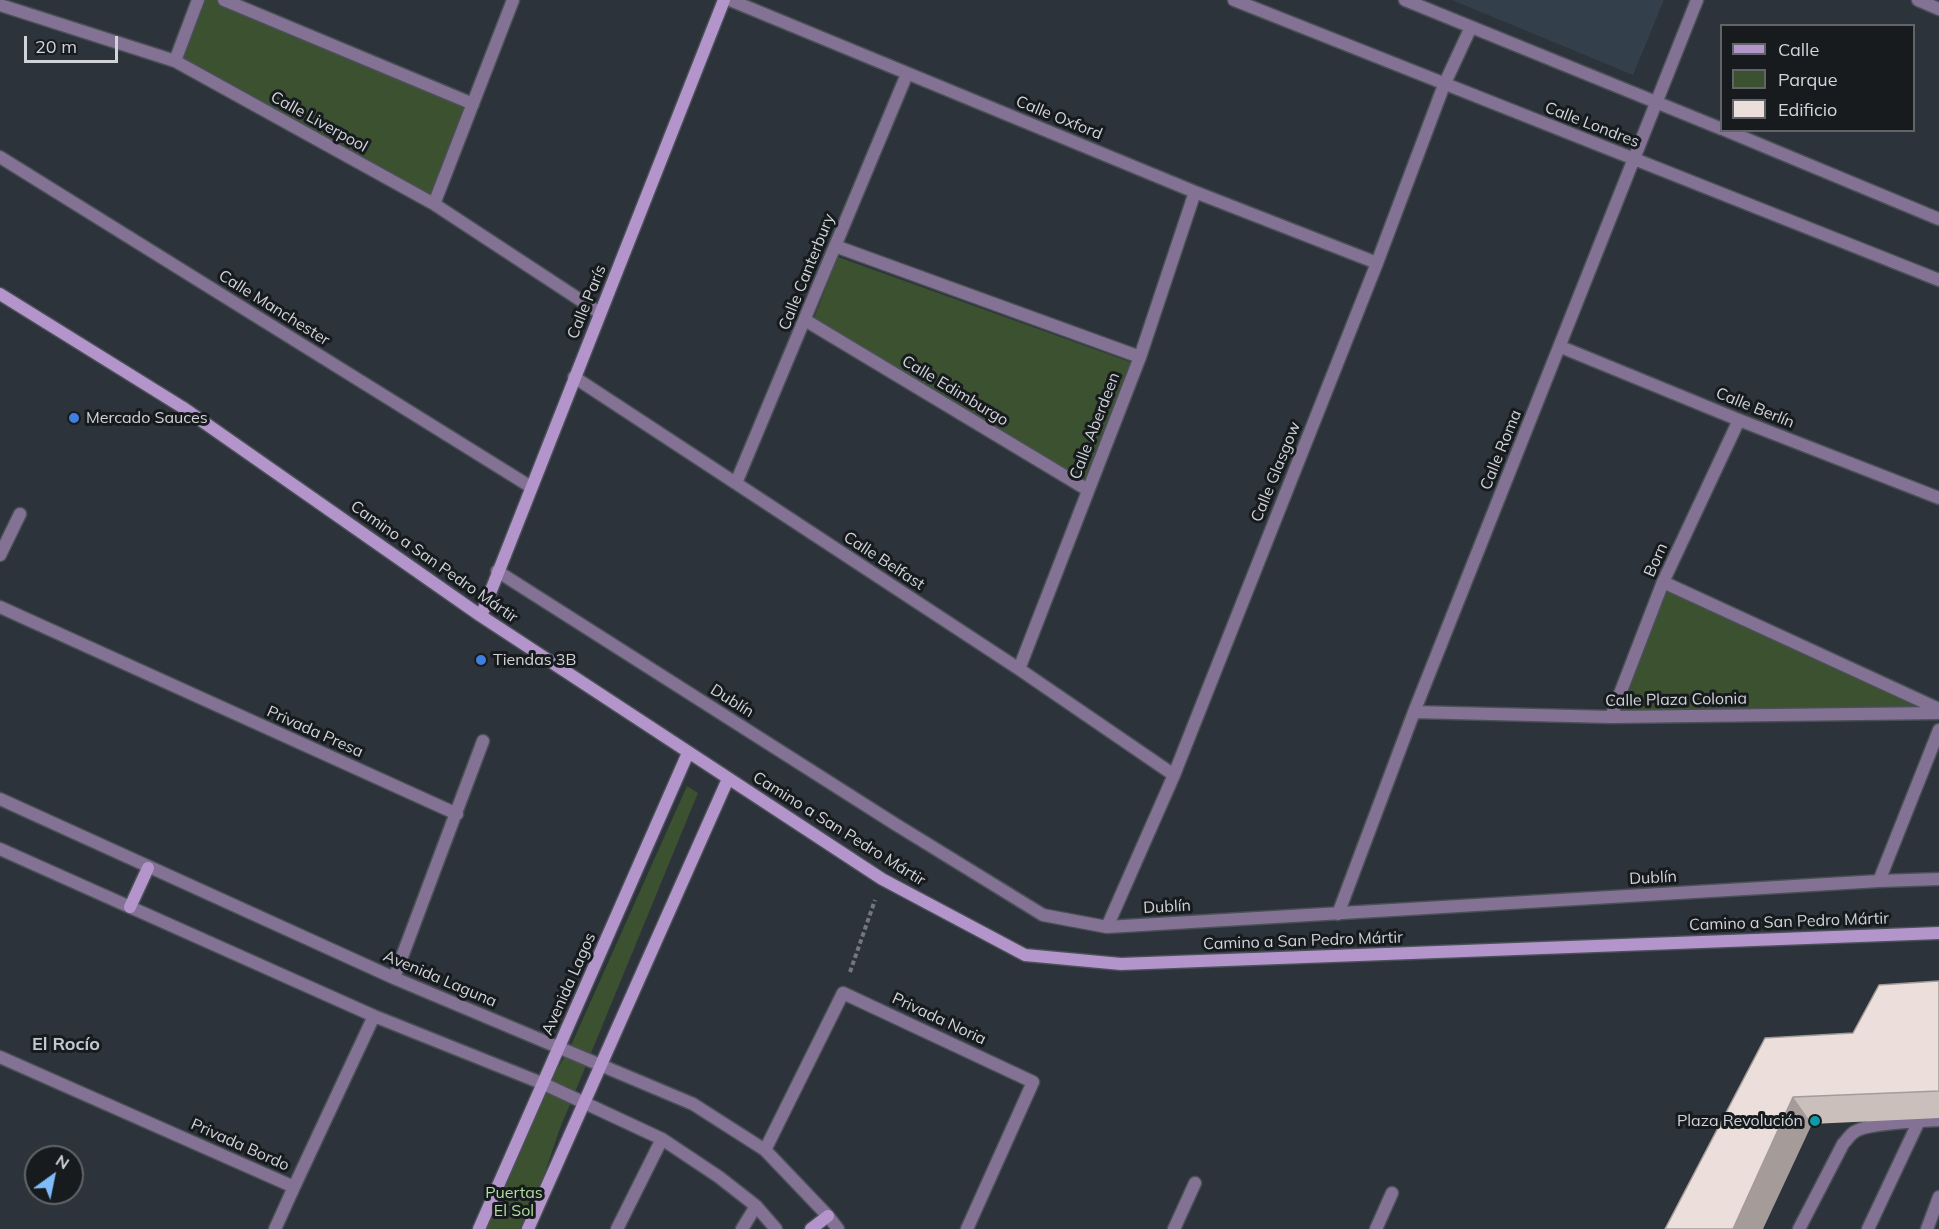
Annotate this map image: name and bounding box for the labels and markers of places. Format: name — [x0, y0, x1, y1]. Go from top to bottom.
place label: Mercado Sauces — [86, 408, 208, 428]
marker: Mercado Sauces — [67, 411, 81, 425]
place label: Tiendas 3B — [493, 650, 576, 670]
marker: Tiendas 3B — [474, 653, 488, 667]
place label: Plaza Revolución — [1677, 1111, 1803, 1131]
marker: Plaza Revolución — [1808, 1114, 1822, 1128]

